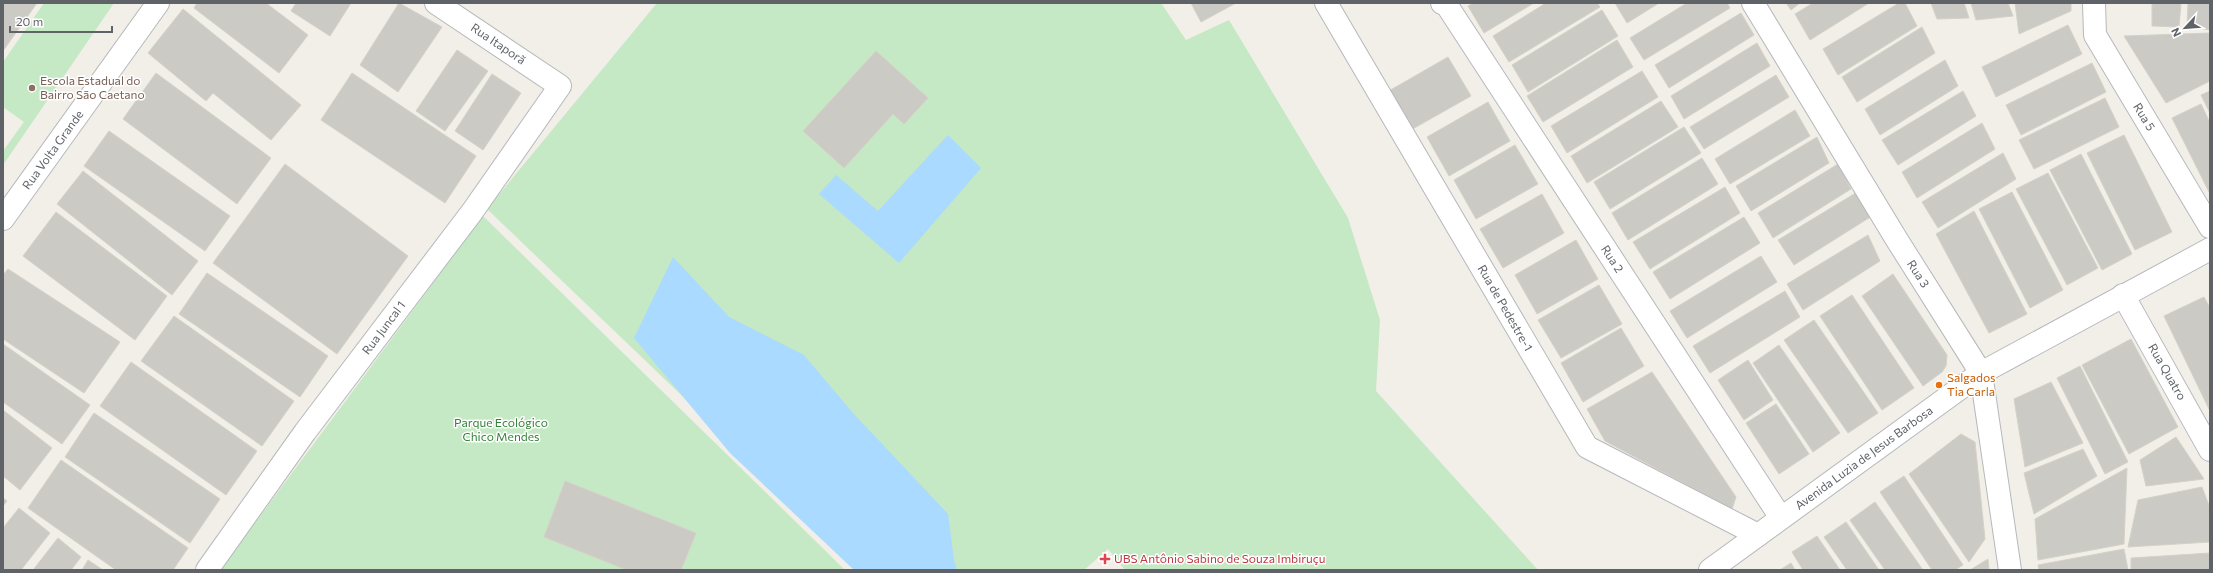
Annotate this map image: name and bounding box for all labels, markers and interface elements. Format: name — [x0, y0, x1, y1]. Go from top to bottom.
scale bar — [10, 8, 112, 34]
north arrow — [2165, 8, 2205, 48]
text: 20 m — [16, 14, 43, 28]
street label: Rua Itaporã — [469, 20, 529, 67]
text: N — [2168, 26, 2183, 39]
place label: Escola Estadual do Bairro São Caetano — [40, 73, 145, 101]
marker: Escola Estadual do Bairro São Caetano — [27, 83, 37, 93]
street label: Rua 5 — [2131, 100, 2159, 133]
street label: Rua Volta Grande — [19, 107, 86, 192]
street label: Rua 2 — [1599, 242, 1627, 275]
street label: Rua 3 — [1905, 257, 1933, 290]
street label: Rua de Pedestre-1 — [1476, 262, 1536, 353]
street label: Rua Juncal 1 — [359, 298, 409, 357]
street label: Rua Quatro — [2146, 341, 2190, 402]
place label: Salgados Tia Carla — [1947, 370, 1996, 398]
marker: Salgados Tia Carla — [1934, 380, 1944, 390]
street label: Avenida Luzia de Jesus Barbosa — [1792, 403, 1936, 513]
park label: Parque Ecológico Chico Mendes — [454, 415, 548, 443]
place label: UBS Antônio Sabino de Souza Imbiruçu — [1114, 551, 1325, 565]
marker: UBS Antônio Sabino de Souza Imbiruçu — [1099, 553, 1111, 565]

